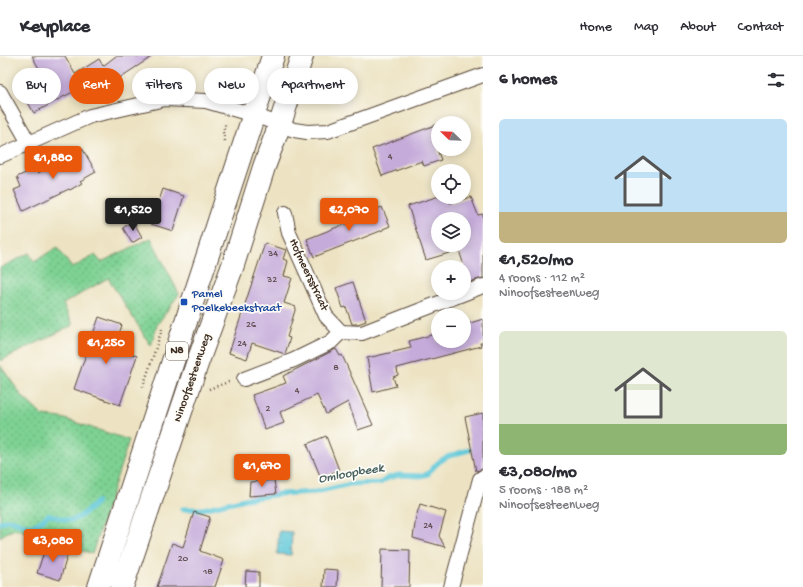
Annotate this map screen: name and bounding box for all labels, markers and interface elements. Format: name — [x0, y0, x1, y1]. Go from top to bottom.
text: Keyplace — [20, 16, 90, 39]
text: Home — [580, 19, 612, 36]
text: Map — [634, 19, 658, 36]
text: About — [680, 19, 716, 36]
text: Contact — [738, 19, 783, 36]
chip: Buy — [12, 68, 61, 104]
chip: Rent — [69, 68, 124, 104]
chip: Filters — [132, 68, 196, 104]
chip: New — [204, 68, 259, 104]
chip: Apartment — [267, 68, 358, 104]
icon: filters — [765, 69, 787, 91]
text: 6 homes — [499, 70, 557, 90]
north arrow — [431, 116, 471, 156]
map controls — [431, 116, 471, 348]
icon: home — [607, 145, 679, 217]
pin: €1,880 — [20, 146, 86, 180]
text: €1,880 — [34, 151, 72, 166]
house number: 4 — [388, 151, 393, 163]
button: locate — [431, 164, 471, 204]
pin: €1,520 — [100, 198, 166, 232]
pin: €2,070 — [316, 198, 382, 232]
text: €1,520 — [114, 203, 152, 218]
text: €2,070 — [329, 203, 369, 218]
button: layers — [431, 212, 471, 252]
street label: Hofmeersstraat — [285, 237, 331, 314]
house number: 34 — [267, 248, 278, 260]
text: €1,520/mo — [499, 251, 573, 271]
button: + — [431, 260, 471, 300]
text: 4 rooms · 112 m² — [499, 271, 585, 286]
house number: 32 — [266, 274, 277, 286]
text: Ninoofsesteenweg — [499, 286, 599, 301]
place label: Pamel Poelkebeekstraat — [191, 288, 282, 316]
marker: Pamel Poelkebeekstraat — [179, 297, 189, 307]
button: − — [431, 308, 471, 348]
house number: 26 — [246, 319, 257, 331]
pin: €1,250 — [73, 331, 139, 365]
street label: Ninoofsesteenweg — [171, 332, 215, 424]
text: €1,250 — [87, 336, 125, 351]
house number: 24 — [237, 338, 247, 350]
road number: N8 — [166, 342, 188, 360]
icon: home — [607, 357, 679, 429]
house number: 8 — [333, 362, 339, 374]
house number: 4 — [295, 385, 300, 397]
house number: 2 — [266, 403, 271, 415]
pin: €1,670 — [229, 454, 295, 488]
text: €1,670 — [243, 459, 281, 474]
water label: Omloopbeek — [317, 461, 386, 487]
text: €3,080/mo — [499, 463, 577, 483]
text: 5 rooms · 188 m² — [499, 483, 588, 498]
text: Ninoofsesteenweg — [499, 498, 599, 513]
house number: 24 — [423, 520, 433, 532]
pin: €3,080 — [20, 529, 86, 563]
text: €3,080 — [33, 534, 73, 549]
house number: 20 — [178, 553, 189, 565]
house number: 18 — [202, 566, 213, 578]

